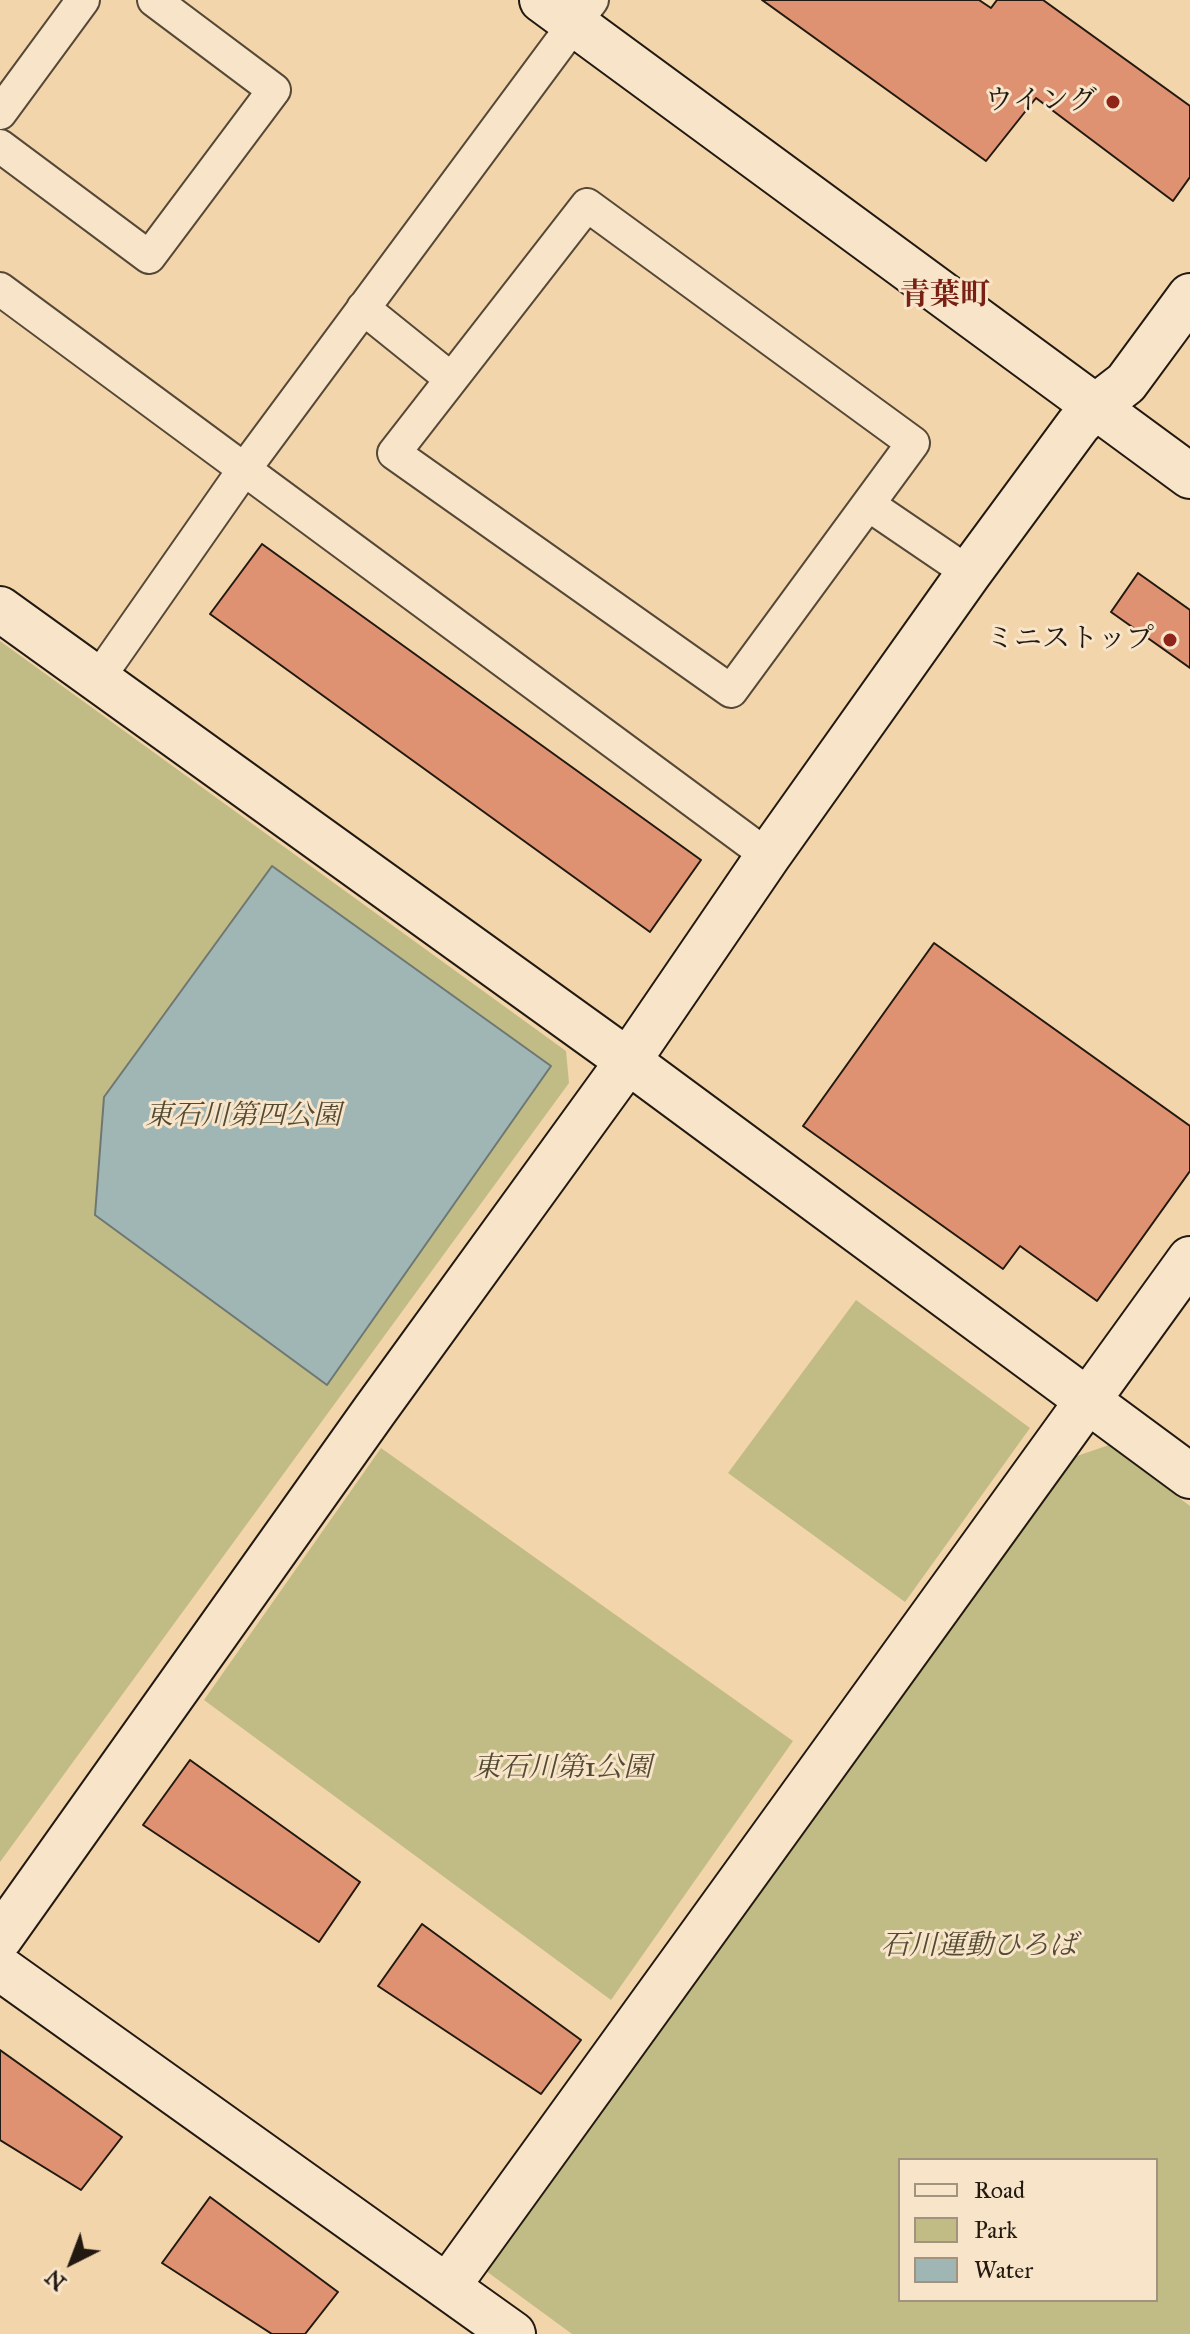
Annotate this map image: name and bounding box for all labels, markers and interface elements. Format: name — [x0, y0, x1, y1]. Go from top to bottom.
place label: ウイング — [985, 85, 1097, 119]
marker: ウイング — [1104, 93, 1122, 111]
district label: 青葉町 — [900, 279, 990, 315]
place label: ミニストップ — [986, 623, 1154, 657]
marker: ミニストップ — [1161, 631, 1179, 649]
park label: 東石川第四公園 — [145, 1100, 341, 1134]
park label: 東石川第1公園 — [472, 1752, 652, 1786]
park label: 石川運動ひろば — [881, 1930, 1077, 1964]
legend — [898, 2158, 1158, 2302]
text: Road — [974, 2175, 1025, 2205]
text: Park — [974, 2215, 1017, 2245]
north arrow — [32, 2222, 112, 2302]
text: Water — [974, 2255, 1033, 2285]
text: N — [40, 2264, 72, 2296]

